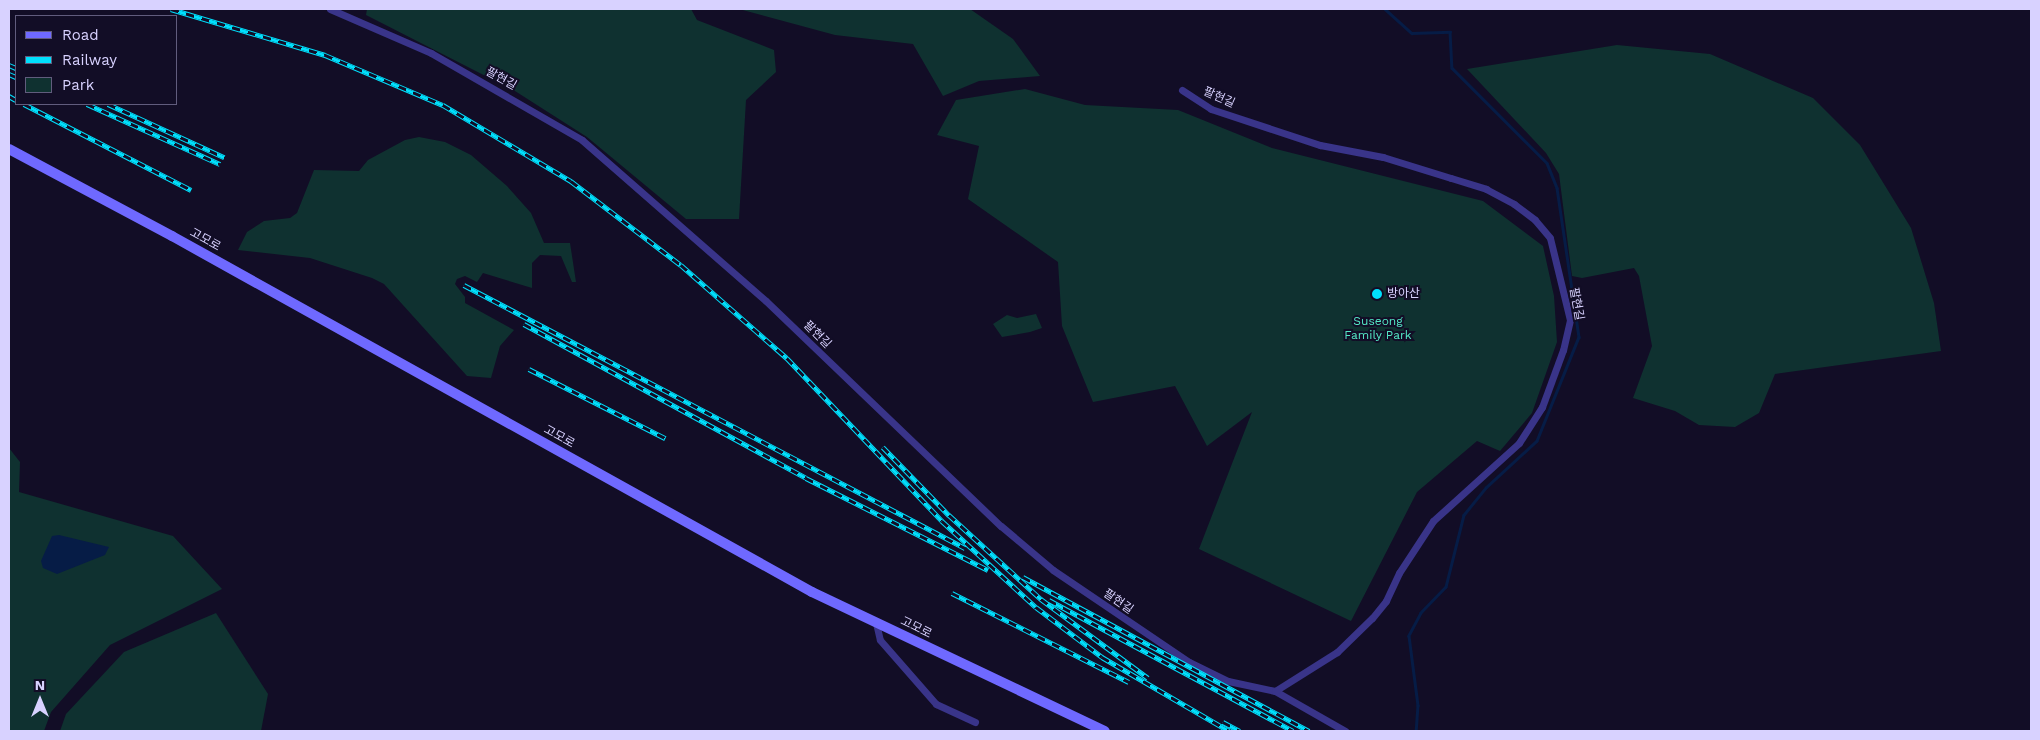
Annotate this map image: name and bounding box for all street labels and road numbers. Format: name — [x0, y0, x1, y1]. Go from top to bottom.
street label: 팔현길 — [483, 65, 519, 93]
street label: 팔현길 — [1201, 85, 1237, 111]
street label: 고모로 — [187, 226, 223, 254]
street label: 팔현길 — [1566, 286, 1586, 322]
street label: 팔현길 — [800, 318, 834, 352]
street label: 고모로 — [541, 423, 577, 451]
street label: 팔현길 — [1100, 587, 1136, 617]
street label: 고모로 — [898, 614, 934, 642]

